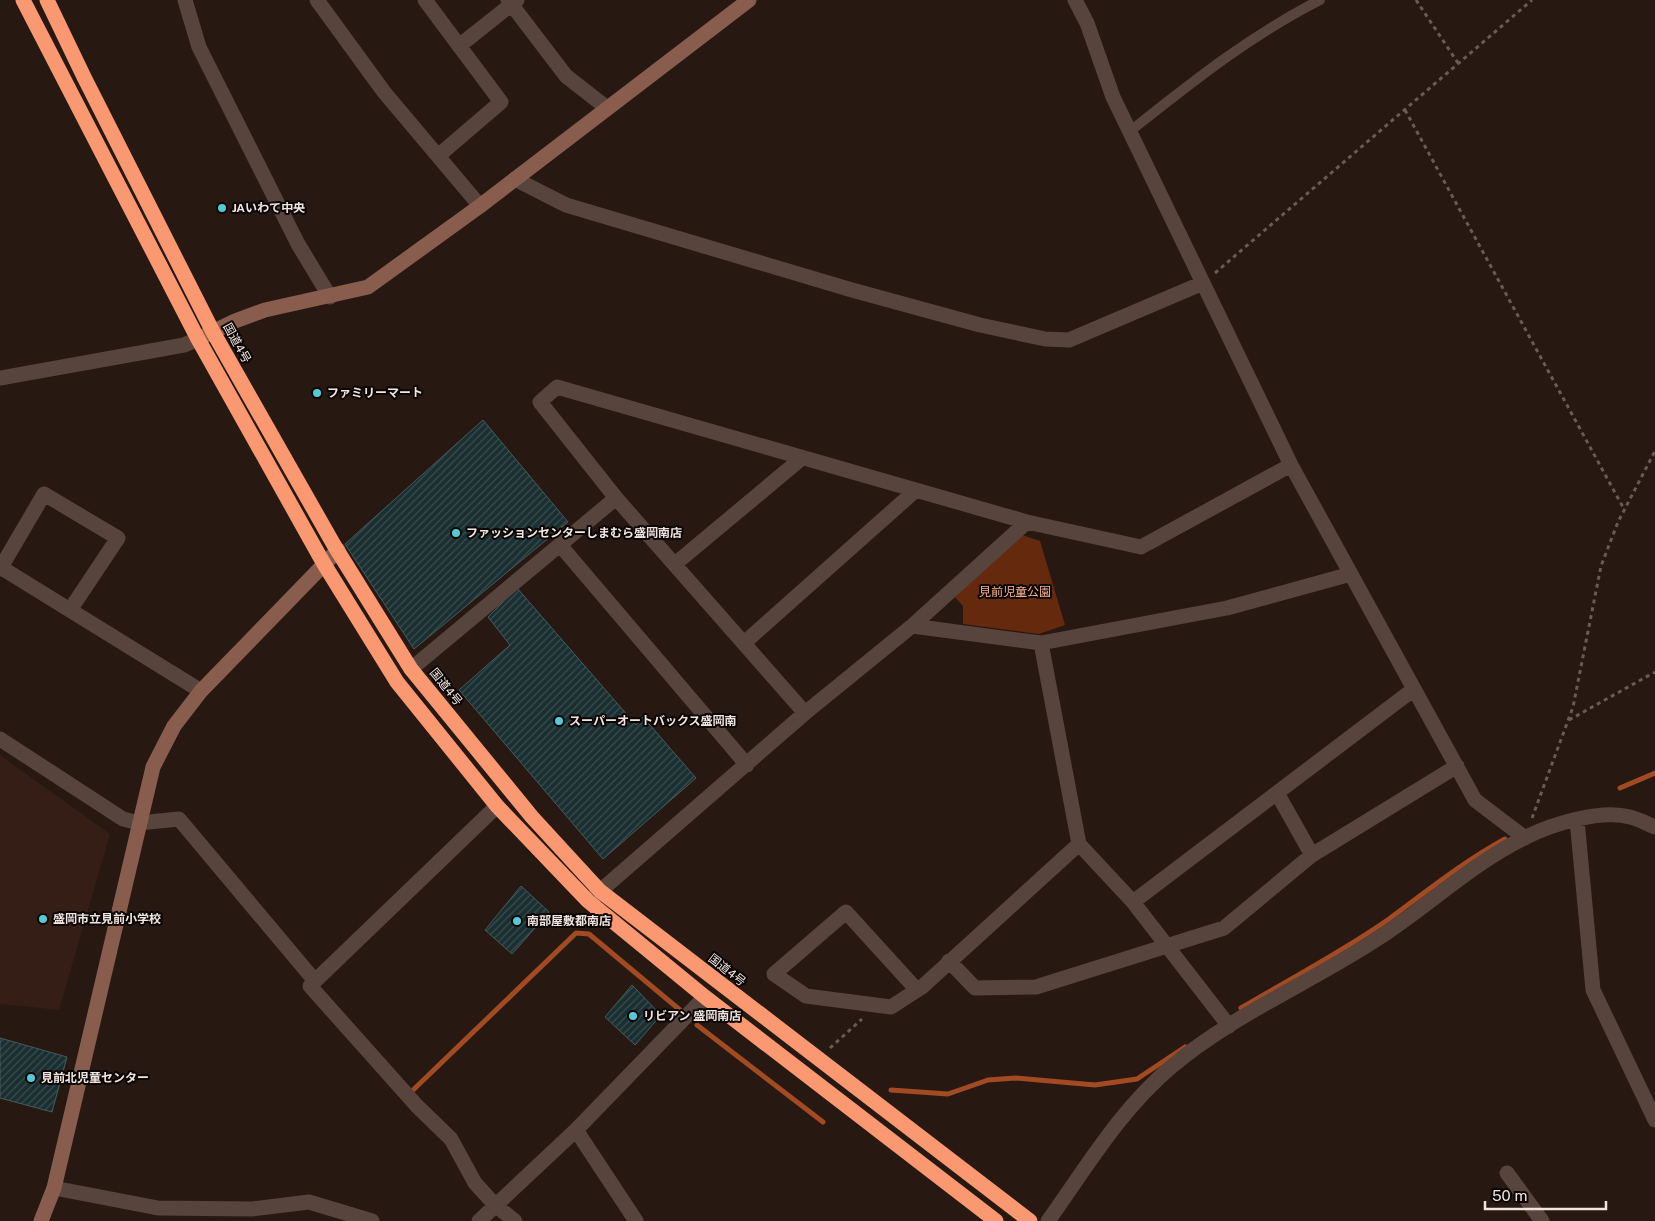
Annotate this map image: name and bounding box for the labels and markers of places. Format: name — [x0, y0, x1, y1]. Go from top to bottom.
place label: JAいわて中央 — [232, 201, 305, 215]
marker: JAいわて中央 — [216, 202, 228, 214]
place label: ファミリーマート — [327, 386, 423, 400]
marker: ファミリーマート — [311, 387, 323, 399]
place label: ファッションセンターしまむら盛岡南店 — [466, 526, 682, 540]
marker: ファッションセンターしまむら盛岡南店 — [450, 527, 462, 539]
place label: スーパーオートバックス盛岡南 — [569, 714, 737, 728]
marker: スーパーオートバックス盛岡南 — [553, 715, 565, 727]
place label: 盛岡市立見前小学校 — [53, 912, 161, 926]
marker: 盛岡市立見前小学校 — [37, 913, 49, 925]
place label: 南部屋敷都南店 — [527, 914, 611, 928]
marker: 南部屋敷都南店 — [511, 915, 523, 927]
place label: リビアン 盛岡南店 — [643, 1009, 741, 1023]
marker: リビアン 盛岡南店 — [627, 1010, 639, 1022]
place label: 見前北児童センター — [41, 1071, 149, 1085]
marker: 見前北児童センター — [25, 1072, 37, 1084]

